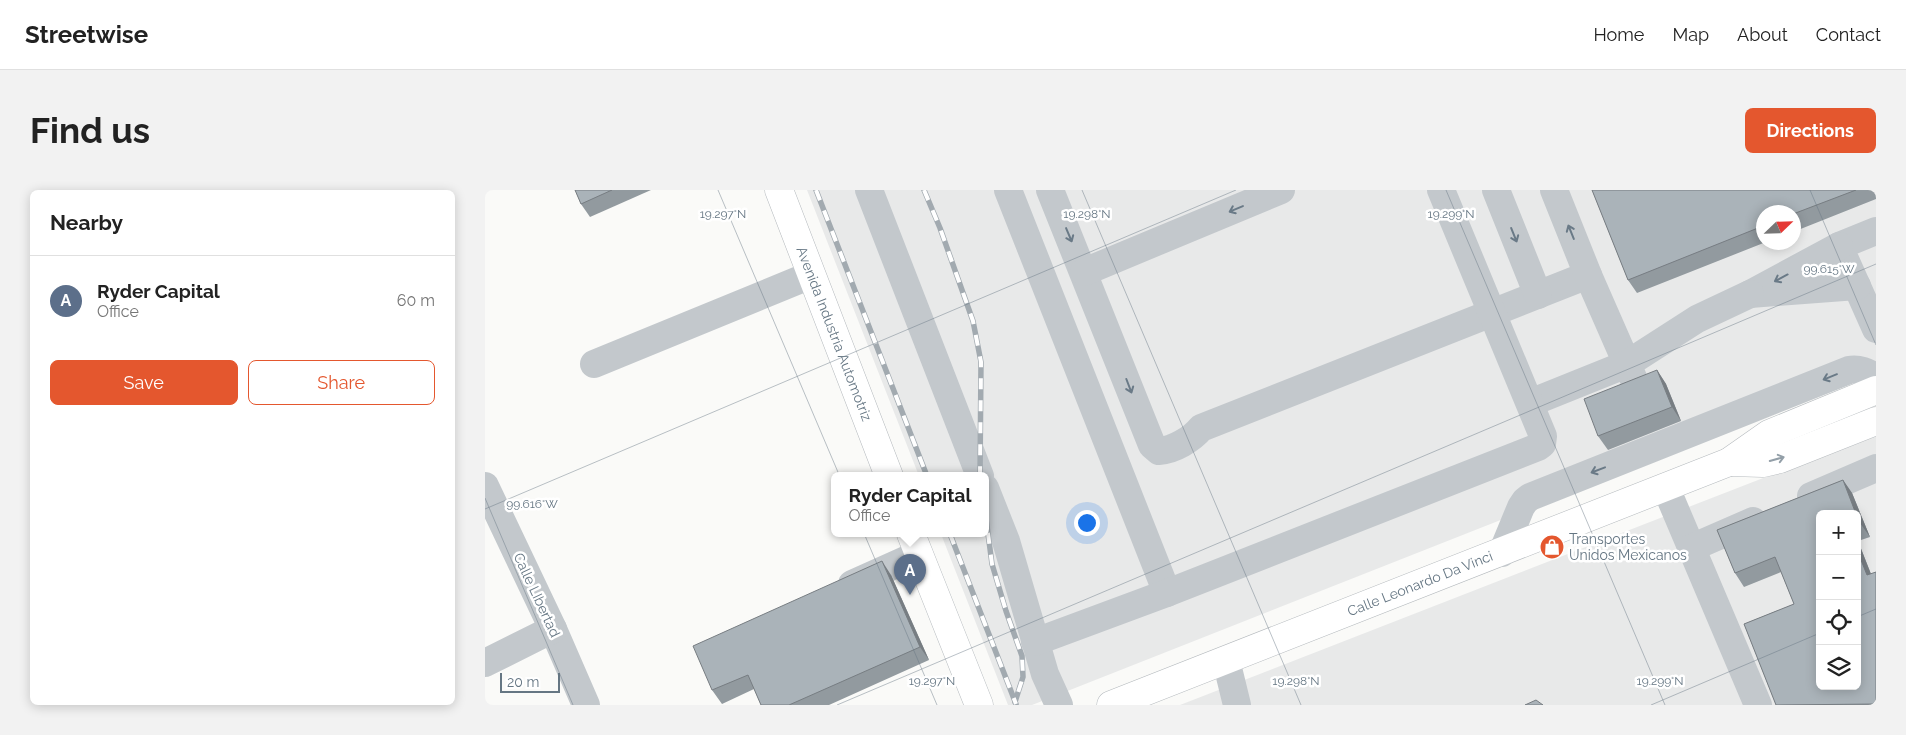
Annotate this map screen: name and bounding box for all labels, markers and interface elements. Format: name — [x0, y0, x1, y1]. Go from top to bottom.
text: Streetwise — [25, 20, 148, 49]
text: Home — [1593, 24, 1644, 45]
text: Map — [1672, 24, 1709, 45]
text: About — [1737, 24, 1788, 45]
text: Contact — [1816, 24, 1881, 45]
button: Directions — [1745, 108, 1876, 153]
text: Find us — [30, 110, 150, 151]
one-way arrow — [1229, 204, 1244, 214]
north arrow — [1756, 205, 1801, 250]
text: 19.297°N — [700, 207, 746, 221]
text: 19.298°N — [1063, 207, 1111, 221]
text: 19.299°N — [1428, 207, 1474, 221]
text: Nearby — [50, 210, 123, 235]
one-way arrow — [1565, 225, 1574, 240]
one-way arrow — [1064, 227, 1074, 242]
one-way arrow — [1510, 227, 1519, 242]
street label: Avenida Industria Automotriz — [793, 244, 875, 423]
text: 99.615°W — [1804, 262, 1855, 276]
one-way arrow — [1774, 274, 1789, 283]
text: Ryder Capital — [97, 280, 220, 302]
text: A — [61, 291, 71, 310]
text: 60 m — [397, 291, 435, 310]
text: Office — [97, 302, 139, 321]
button: Save — [50, 360, 238, 405]
button: Share — [248, 360, 435, 405]
one-way arrow — [1823, 374, 1838, 383]
one-way arrow — [1124, 378, 1134, 393]
one-way arrow — [1769, 454, 1785, 463]
one-way arrow — [1591, 466, 1606, 475]
popup — [831, 472, 989, 537]
text: Ryder Capital — [849, 484, 971, 506]
text: 99.616°W — [506, 497, 558, 511]
text: Office — [849, 506, 890, 525]
your location — [1074, 510, 1100, 536]
map controls — [1816, 510, 1861, 690]
button: + — [1816, 510, 1861, 555]
place label: Transportes Unidos Mexicanos — [1569, 531, 1687, 563]
shop icon: Transportes Unidos Mexicanos — [1539, 534, 1565, 560]
street label: Calle Leonardo Da Vinci — [1345, 548, 1495, 619]
street label: Calle LIbertad — [511, 550, 563, 640]
pin: A — [894, 554, 926, 595]
button: − — [1816, 555, 1861, 600]
button: locate — [1816, 600, 1861, 645]
button: layers — [1816, 645, 1861, 690]
scale bar — [500, 670, 560, 693]
text: 20 m — [507, 674, 539, 690]
text: 19.297°N — [909, 674, 955, 688]
text: 19.298°N — [1272, 674, 1320, 688]
text: 19.299°N — [1637, 674, 1683, 688]

